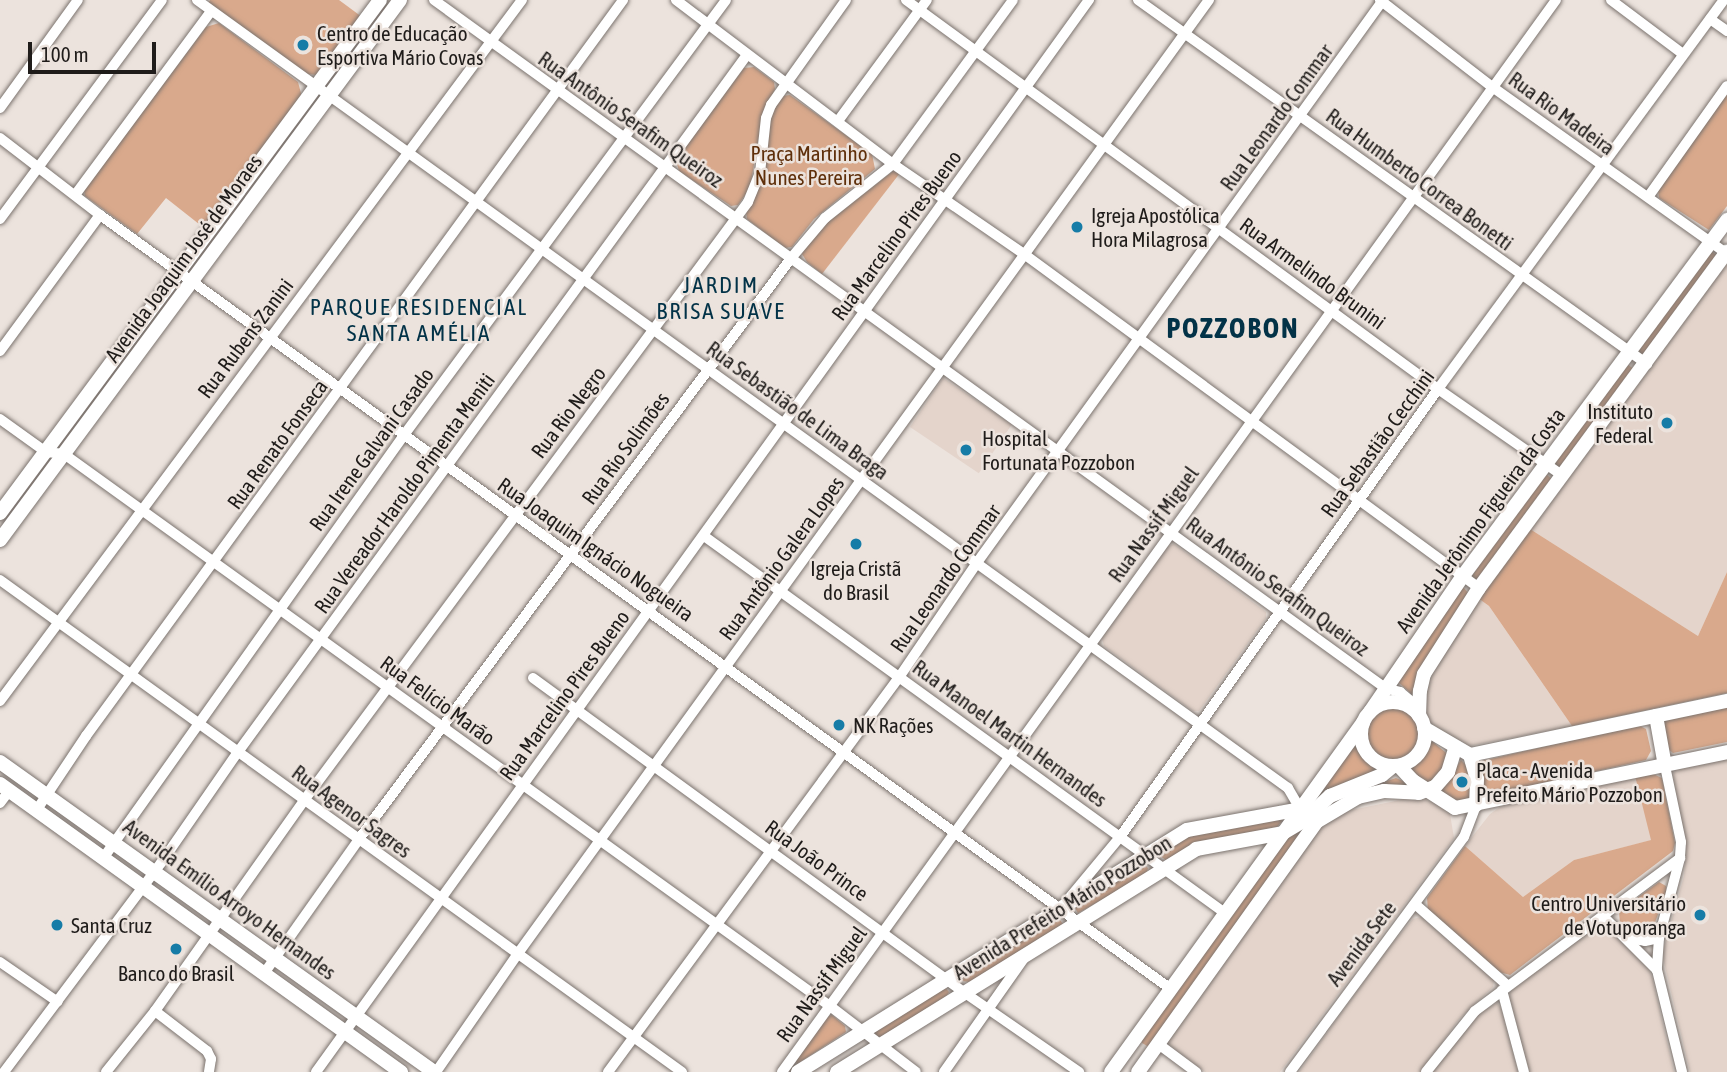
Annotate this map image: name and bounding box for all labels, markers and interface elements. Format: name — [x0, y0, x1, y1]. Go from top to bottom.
place label: Centro de Educação Esportiva Mário Covas — [317, 20, 483, 70]
scale bar — [32, 28, 159, 72]
marker: Centro de Educação Esportiva Mário Covas — [295, 37, 311, 53]
street label: Rua Leonardo Commar — [1214, 39, 1338, 195]
text: 100 m — [41, 42, 89, 66]
street label: Rua Antônio Serafim Queiroz — [534, 46, 728, 192]
street label: Rua Rio Madeira — [1504, 66, 1620, 160]
street label: Rua Humberto Correa Bonetti — [1322, 103, 1518, 255]
park label: Praça Martinho Nunes Pereira — [750, 140, 868, 190]
street label: Rua Marcelino Pires Bueno — [826, 145, 966, 325]
street label: Avenida Joaquim José de Moraes — [99, 149, 267, 367]
place label: Igreja Apostólica Hora Milagrosa — [1091, 202, 1220, 252]
street label: Rua Armelindo Brunini — [1235, 212, 1391, 334]
marker: Igreja Apostólica Hora Milagrosa — [1069, 219, 1085, 235]
district label: JARDIM BRISA SUAVE — [658, 271, 784, 325]
street label: Rua Rubens Zanini — [192, 273, 298, 403]
district label: PARQUE RESIDENCIAL SANTA AMÉLIA — [312, 293, 526, 347]
district label: POZZOBON — [1167, 311, 1299, 345]
street label: Rua Sebastião de Lima Braga — [702, 335, 894, 485]
street label: Rua Rio Negro — [525, 361, 611, 463]
street label: Rua Irene Galvani Casado — [303, 363, 439, 535]
street label: Rua Sebastião Cecchini — [1315, 364, 1439, 522]
street label: Rua Vereador Haroldo Pimenta Meniti — [308, 368, 500, 618]
street label: Rua Renato Fonseca — [221, 374, 333, 514]
street label: Rua Rio Solimões — [576, 387, 674, 509]
place label: Instituto Federal — [1587, 398, 1653, 448]
street label: Avenida Jerônimo Figueira da Costa — [1390, 403, 1570, 637]
marker: Instituto Federal — [1659, 415, 1675, 431]
place label: Hospital Fortunata Pozzobon — [982, 425, 1135, 475]
marker: Hospital Fortunata Pozzobon — [956, 440, 976, 460]
street label: Rua Nassif Miguel — [1103, 461, 1203, 587]
street label: Rua Antônio Galera Lopes — [713, 471, 849, 645]
street label: Rua Joaquim Ignácio Nogueira — [493, 472, 699, 626]
street label: Rua Leonardo Commar — [884, 499, 1006, 657]
street label: Rua Antônio Serafim Queiroz — [1182, 511, 1374, 661]
marker: Igreja Cristã do Brasil — [848, 536, 864, 552]
place label: Igreja Cristã do Brasil — [810, 555, 902, 605]
street label: Rua Marcelino Pires Bueno — [494, 605, 634, 785]
street label: Rua Felício Marão — [376, 650, 500, 750]
street label: Rua Manoel Martin Hernandes — [908, 654, 1112, 812]
place label: NK Rações — [853, 712, 933, 738]
marker: NK Rações — [831, 717, 847, 733]
place label: Placa - Avenida Prefeito Mário Pozzobon — [1476, 757, 1663, 807]
street label: Rua Agenor Sagres — [287, 759, 417, 863]
marker: Placa - Avenida Prefeito Mário Pozzobon — [1454, 774, 1470, 790]
street label: Avenida Emílio Arroyo Hernandes — [119, 813, 341, 985]
street label: Rua João Prince — [761, 814, 873, 906]
street label: Avenida Prefeito Mário Pozzobon — [948, 829, 1176, 985]
place label: Centro Universitário de Votuporanga — [1531, 890, 1686, 940]
street label: Avenida Sete — [1321, 896, 1401, 990]
marker: Centro Universitário de Votuporanga — [1692, 907, 1708, 923]
place label: Santa Cruz — [71, 912, 152, 938]
marker: Santa Cruz — [49, 917, 65, 933]
street label: Rua Nassif Miguel — [771, 921, 871, 1047]
marker: Banco do Brasil — [168, 941, 184, 957]
place label: Banco do Brasil — [118, 960, 234, 986]

